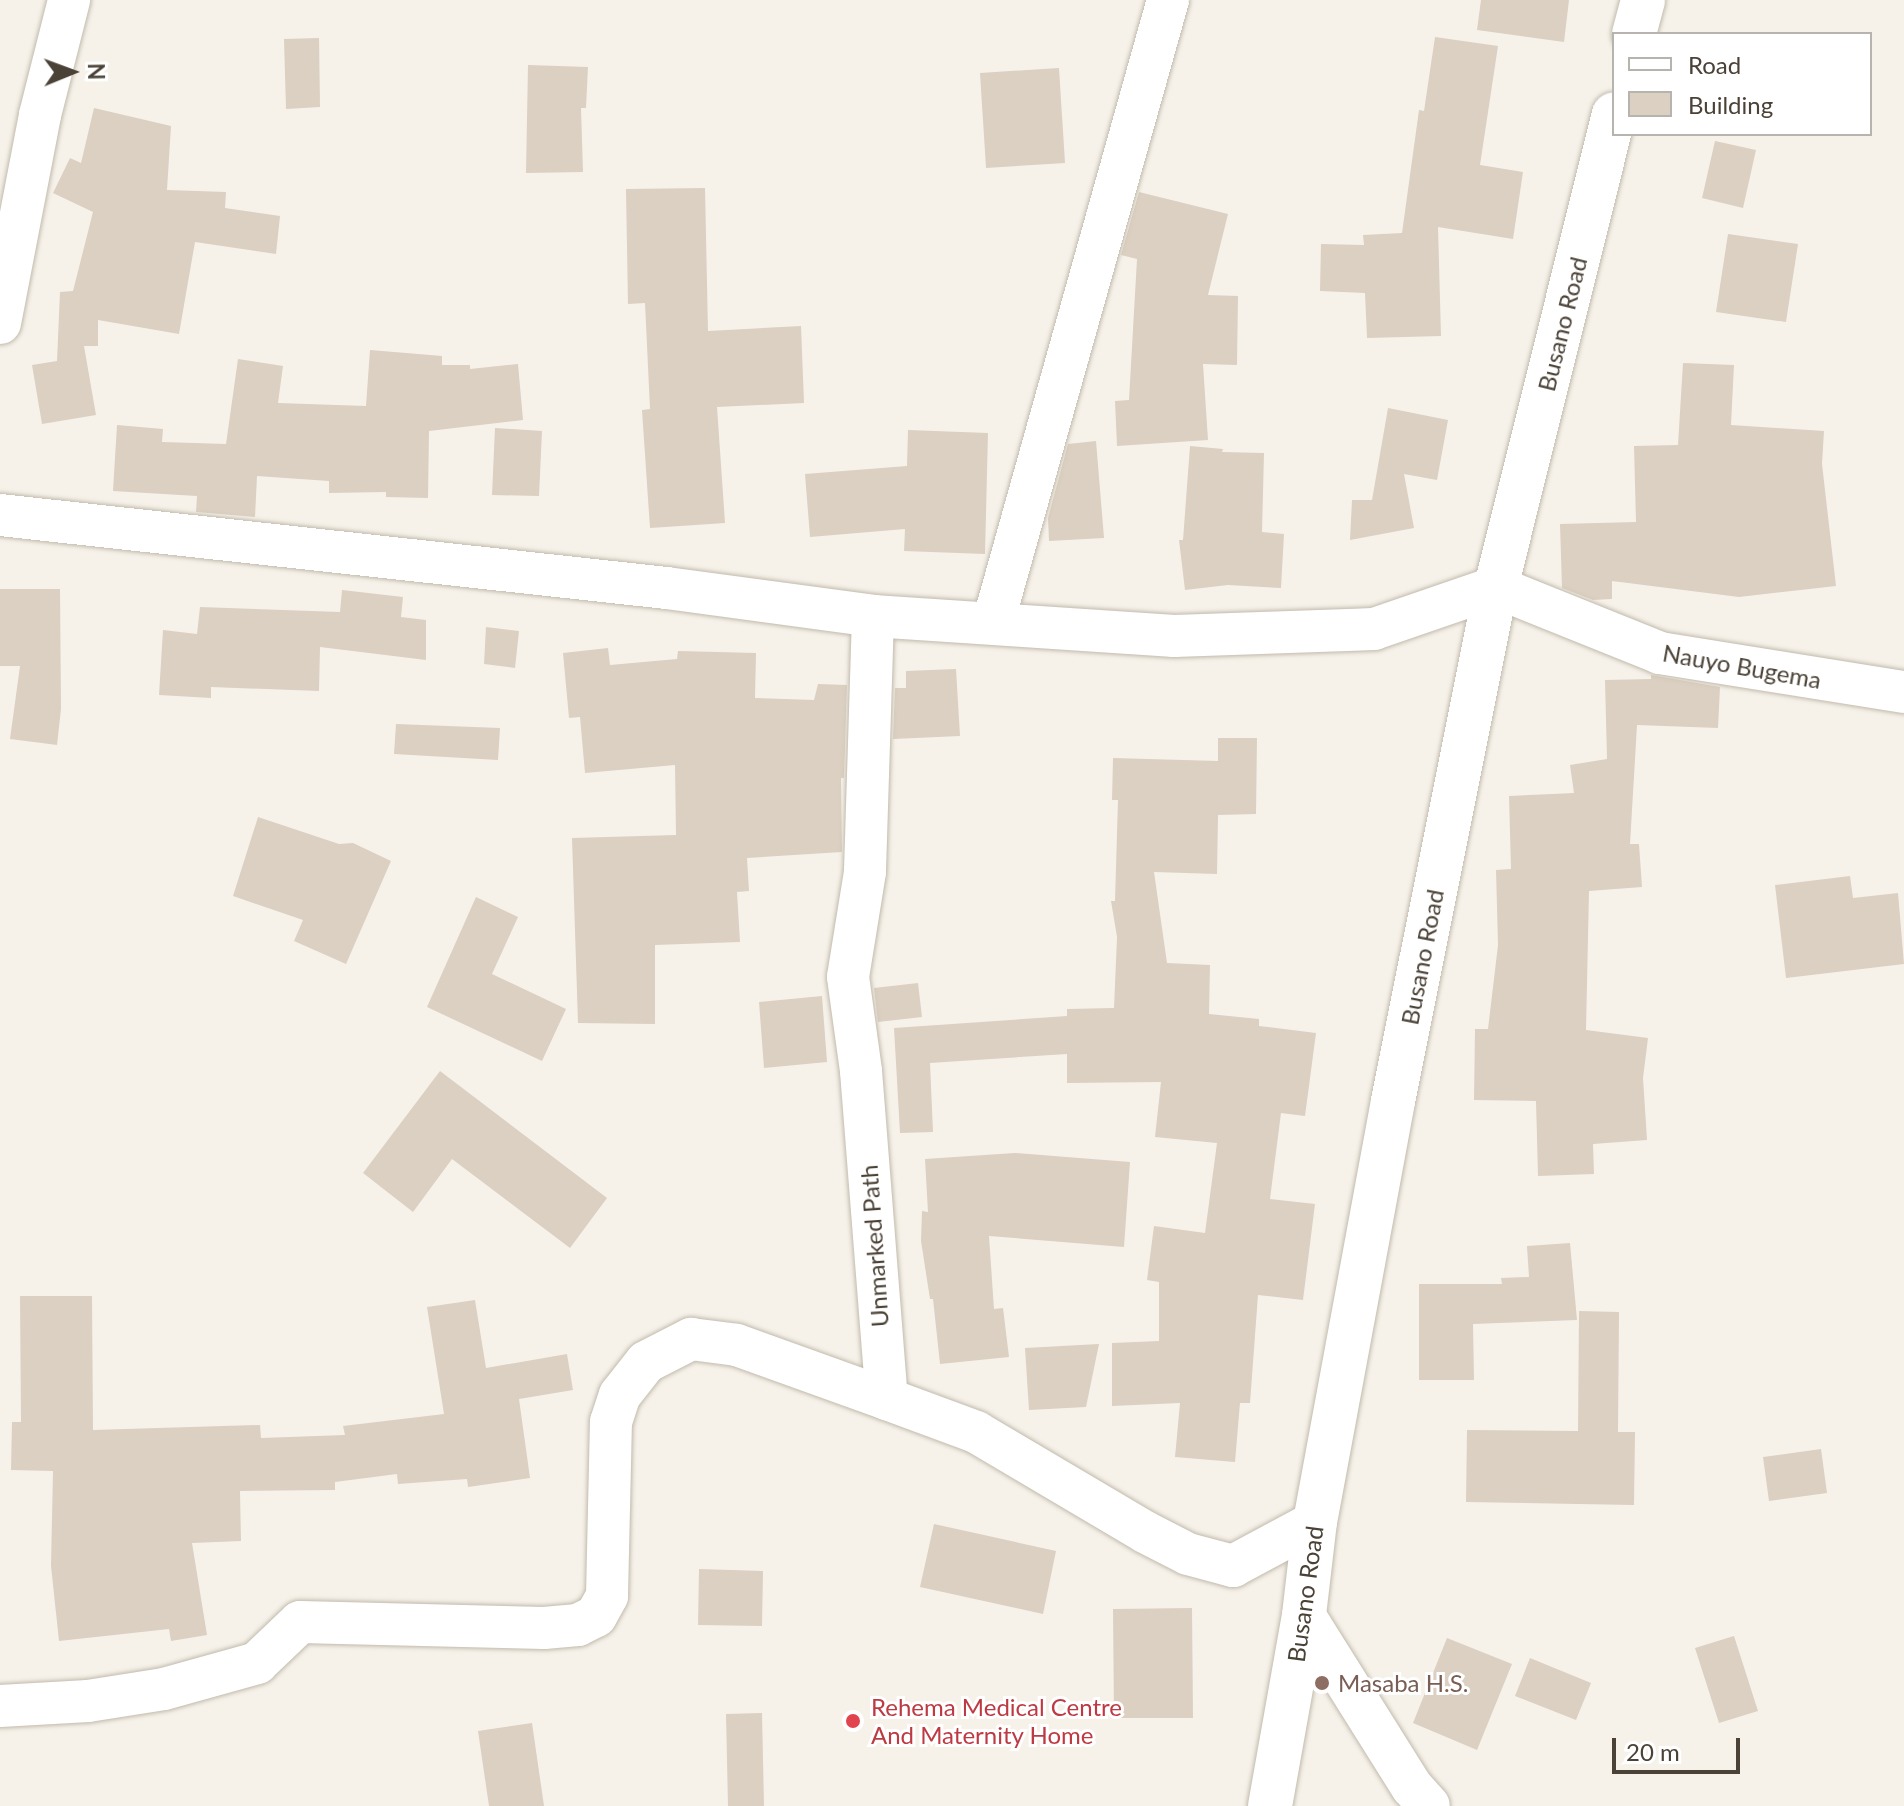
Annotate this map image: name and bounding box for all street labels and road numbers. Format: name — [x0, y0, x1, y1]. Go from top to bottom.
street label: Busano Road — [1531, 254, 1593, 394]
street label: Nauyo Bugema — [1661, 638, 1823, 694]
street label: Busano Road — [1395, 887, 1449, 1027]
street label: Unmarked Path — [854, 1164, 894, 1328]
street label: Busano Road — [1281, 1524, 1329, 1664]

